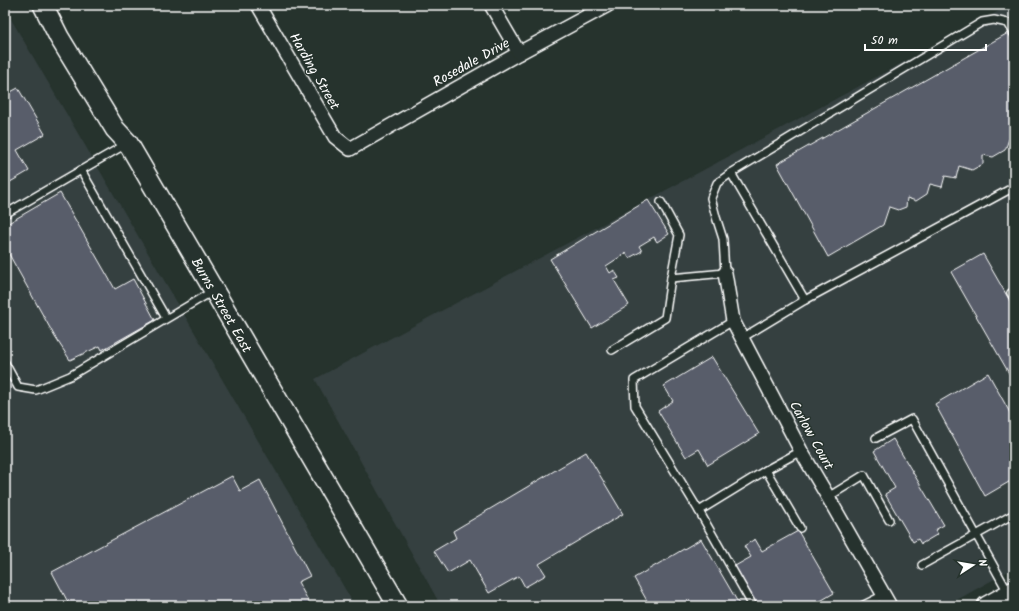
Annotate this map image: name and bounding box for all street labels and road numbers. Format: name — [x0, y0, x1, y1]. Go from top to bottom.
street label: Harding Street — [283, 29, 345, 115]
street label: Rosedale Drive — [429, 32, 515, 93]
street label: Burns Street East — [185, 254, 258, 358]
street label: Carlow Court — [783, 397, 839, 475]

